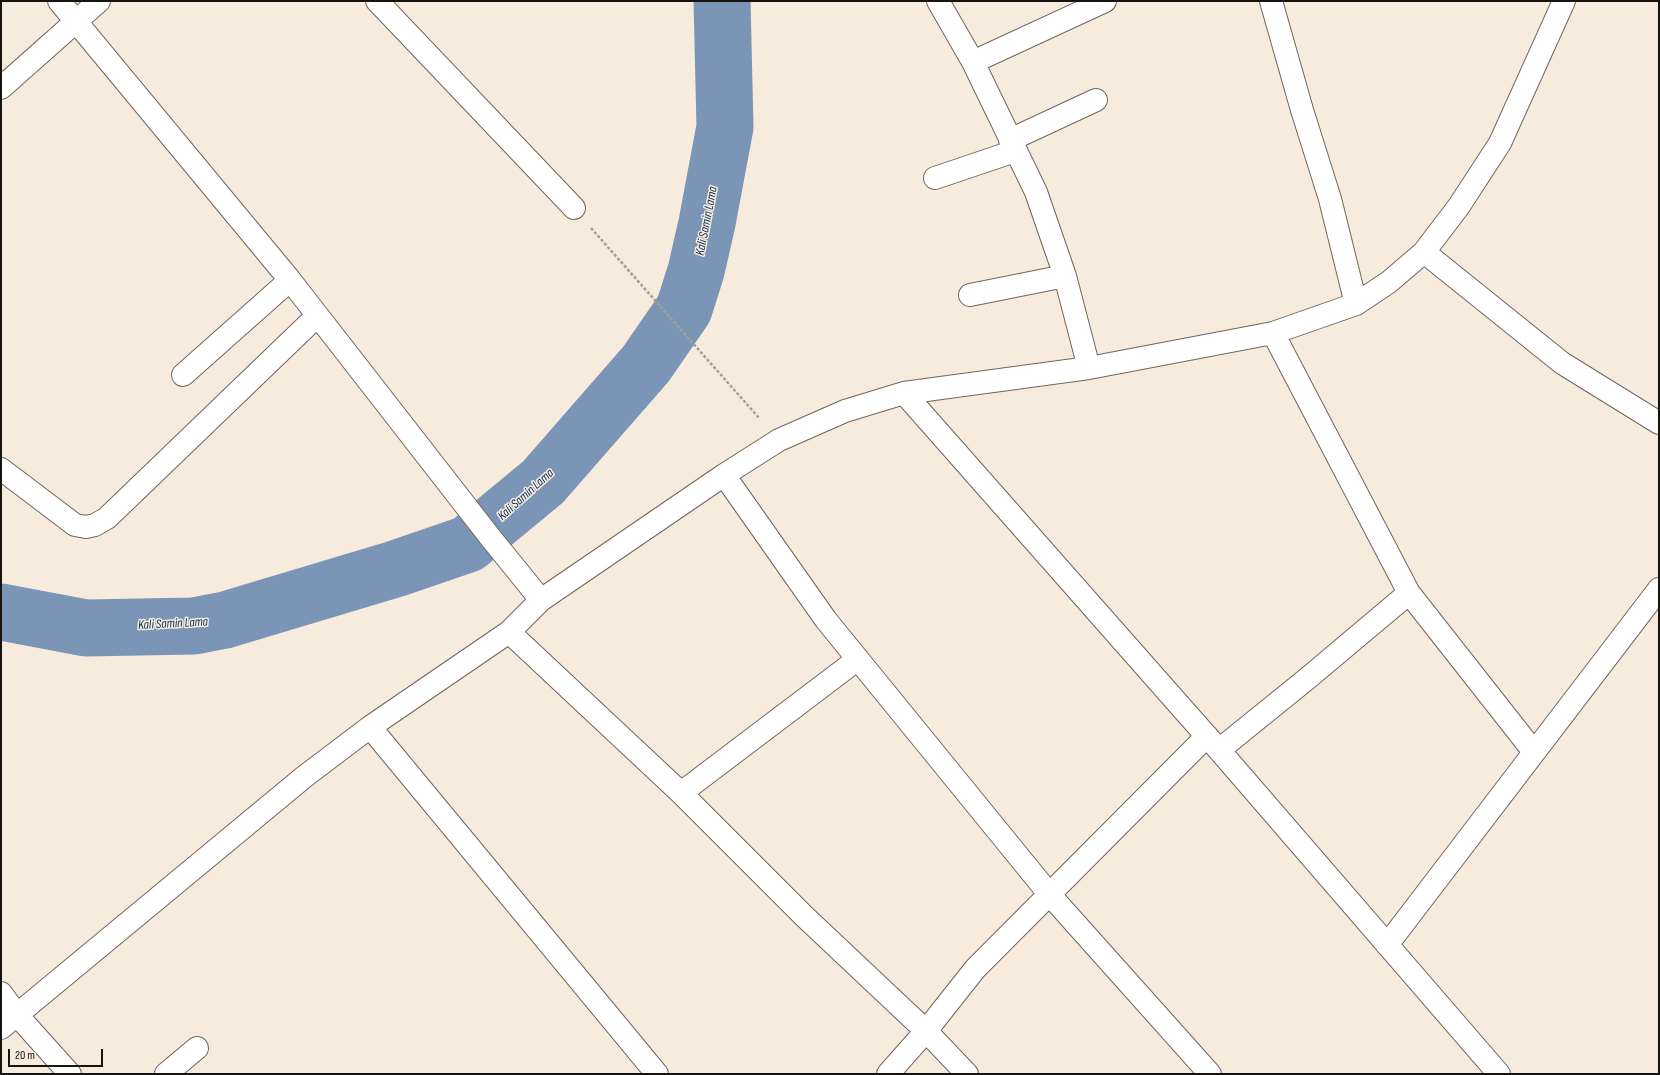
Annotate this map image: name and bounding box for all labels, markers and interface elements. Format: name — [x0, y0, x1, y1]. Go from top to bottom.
water label: Kali Samin Lama — [693, 185, 721, 257]
water label: Kali Samin Lama — [495, 466, 557, 524]
water label: Kali Samin Lama — [138, 614, 208, 634]
scale bar — [10, 1041, 105, 1067]
text: 20 m — [15, 1048, 35, 1063]

